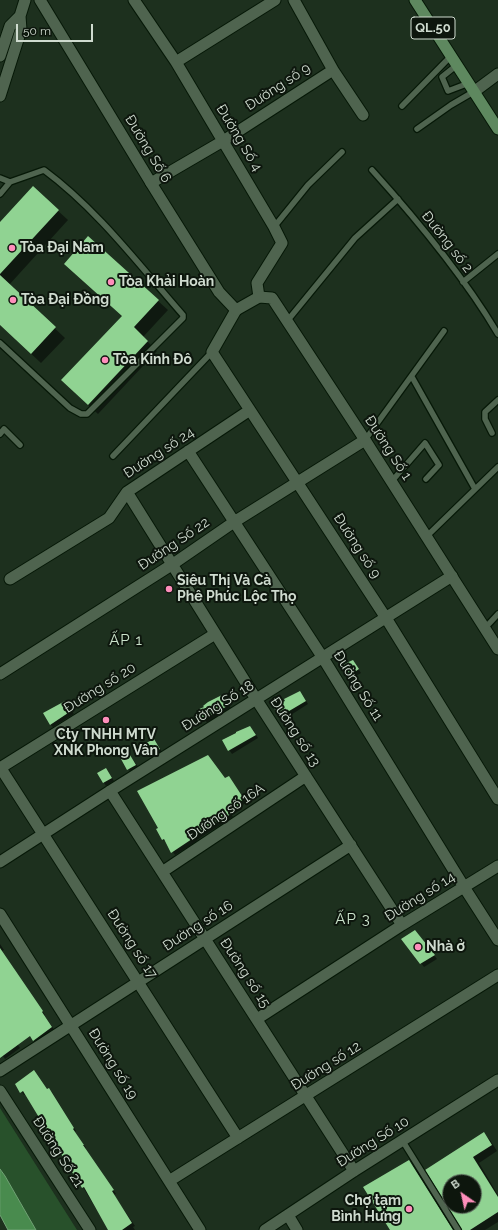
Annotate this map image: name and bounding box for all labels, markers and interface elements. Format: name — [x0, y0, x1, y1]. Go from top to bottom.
scale bar — [18, 16, 95, 42]
road number: QL.50 — [411, 17, 455, 39]
text: 50 m — [23, 24, 51, 38]
street label: Đường số 9 — [242, 60, 314, 114]
street label: Đường Số 4 — [212, 101, 266, 175]
street label: Đường Số 6 — [121, 112, 175, 186]
street label: Đường số 2 — [418, 208, 476, 276]
place label: Tòa Đại Nam — [20, 240, 104, 256]
marker: Tòa Đại Nam — [7, 243, 17, 253]
place label: Tòa Khải Hoàn — [119, 274, 214, 290]
marker: Tòa Khải Hoàn — [106, 277, 116, 287]
place label: Tòa Đại Đồng — [21, 292, 109, 308]
marker: Tòa Đại Đồng — [8, 295, 18, 305]
place label: Tòa Kinh Đô — [113, 352, 192, 368]
marker: Tòa Kinh Đô — [100, 355, 110, 365]
street label: Đường Số 1 — [361, 413, 415, 483]
street label: Đường số 24 — [121, 424, 197, 482]
street label: Đường số 9 — [330, 510, 384, 582]
street label: Đường Số 22 — [135, 514, 213, 574]
place label: Siêu Thị Và Cà Phê Phúc Lộc Thọ — [177, 573, 297, 606]
marker: Siêu Thị Và Cà Phê Phúc Lộc Thọ — [164, 584, 174, 594]
district label: ẤP 1 — [109, 631, 143, 649]
street label: Đường Số 11 — [330, 648, 386, 724]
street label: Đường số 20 — [61, 659, 139, 717]
street label: Đường Số 18 — [179, 677, 257, 735]
street label: Đường số 13 — [266, 694, 324, 770]
marker: Cty TNHH MTV XNK Phong Vân — [101, 715, 111, 725]
place label: Cty TNHH MTV XNK Phong Vân — [54, 727, 158, 760]
street label: Đường số 16A — [184, 780, 268, 844]
street label: Đường số 14 — [382, 869, 458, 925]
street label: Đường số 16 — [160, 897, 236, 955]
street label: Đường số 17 — [103, 906, 161, 982]
district label: ẤP 3 — [335, 910, 371, 928]
street label: Đường số 15 — [216, 935, 274, 1011]
place label: Nhà ở — [426, 939, 465, 955]
marker: Nhà ở — [413, 942, 423, 952]
street label: Đường số 19 — [85, 1026, 141, 1102]
street label: Đường số 12 — [288, 1038, 364, 1094]
street label: Đường Số 10 — [334, 1113, 412, 1171]
street label: Đường Số 21 — [29, 1114, 87, 1190]
north arrow — [442, 1174, 482, 1214]
text: B — [449, 1177, 462, 1192]
place label: Chợ tạm Bình Hưng — [331, 1193, 401, 1226]
marker: Chợ tạm Bình Hưng — [404, 1204, 414, 1214]

